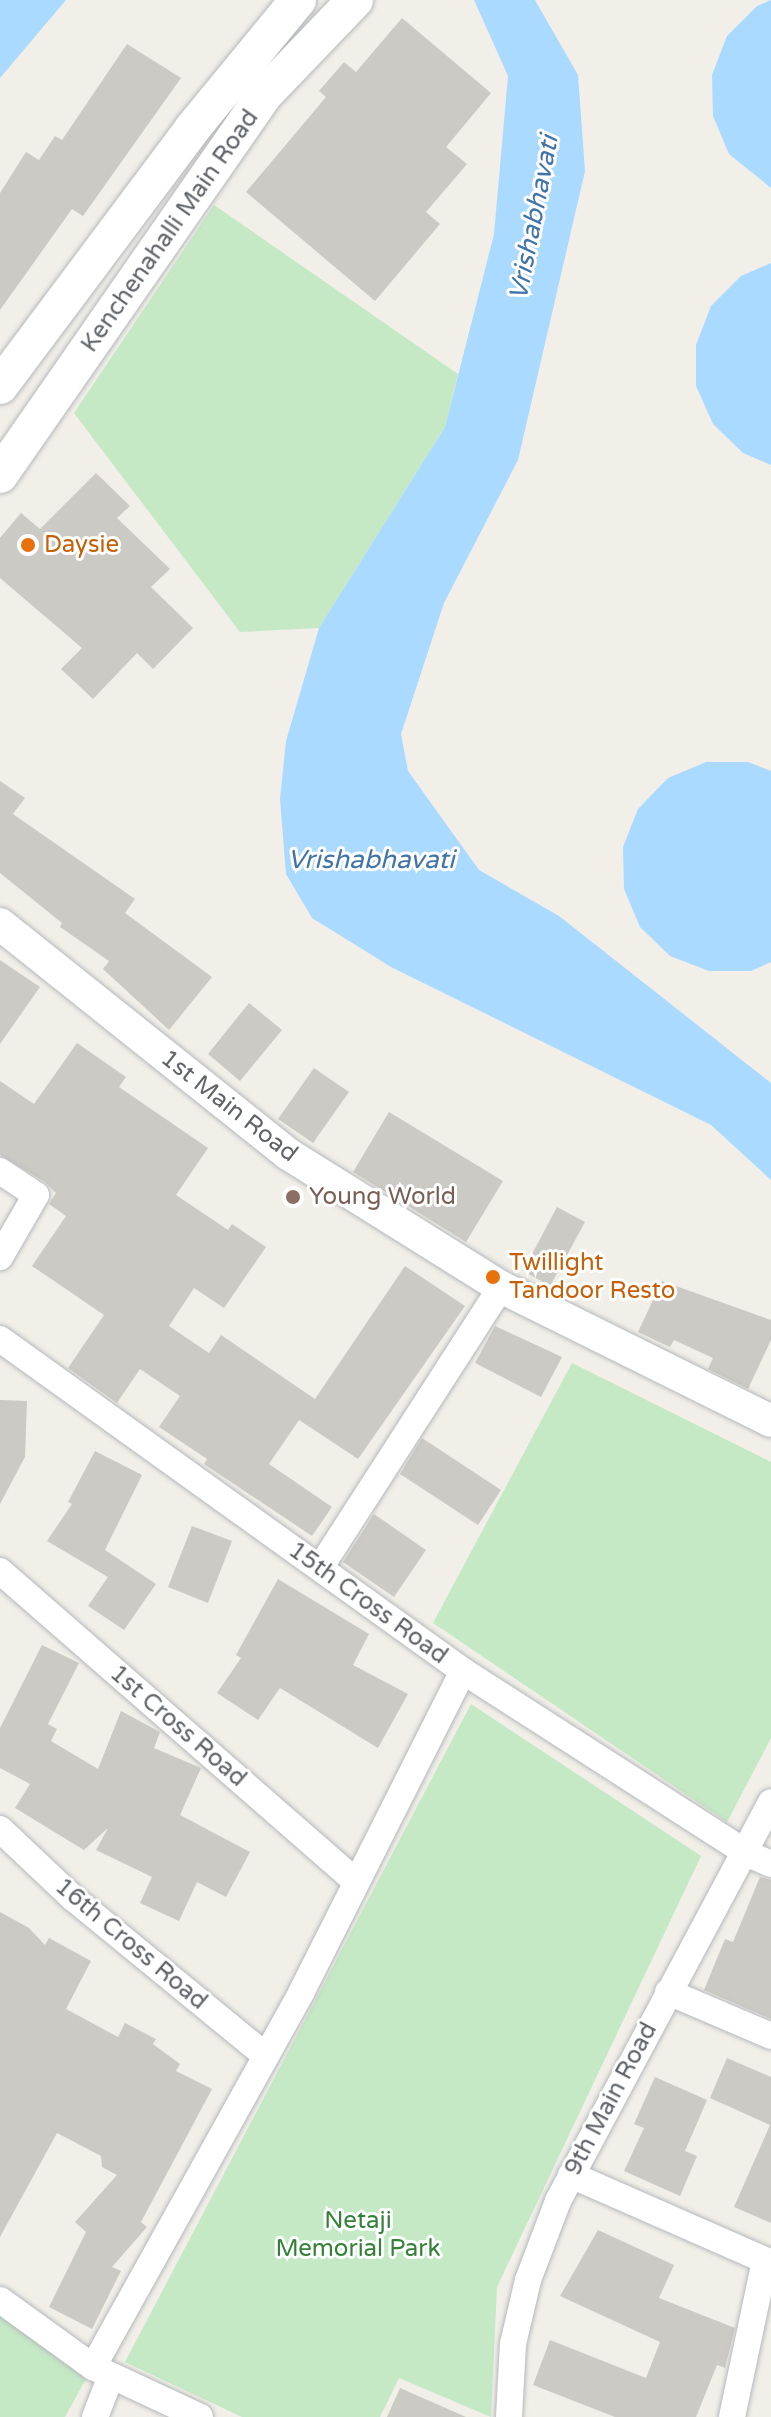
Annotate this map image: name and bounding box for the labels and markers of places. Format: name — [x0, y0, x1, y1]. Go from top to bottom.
place label: Daysie — [44, 531, 119, 559]
marker: Daysie — [19, 536, 37, 554]
place label: Young World — [309, 1183, 456, 1211]
marker: Young World — [284, 1188, 302, 1206]
place label: Twillight Tandoor Resto — [509, 1249, 675, 1305]
marker: Twillight Tandoor Resto — [484, 1268, 502, 1286]

